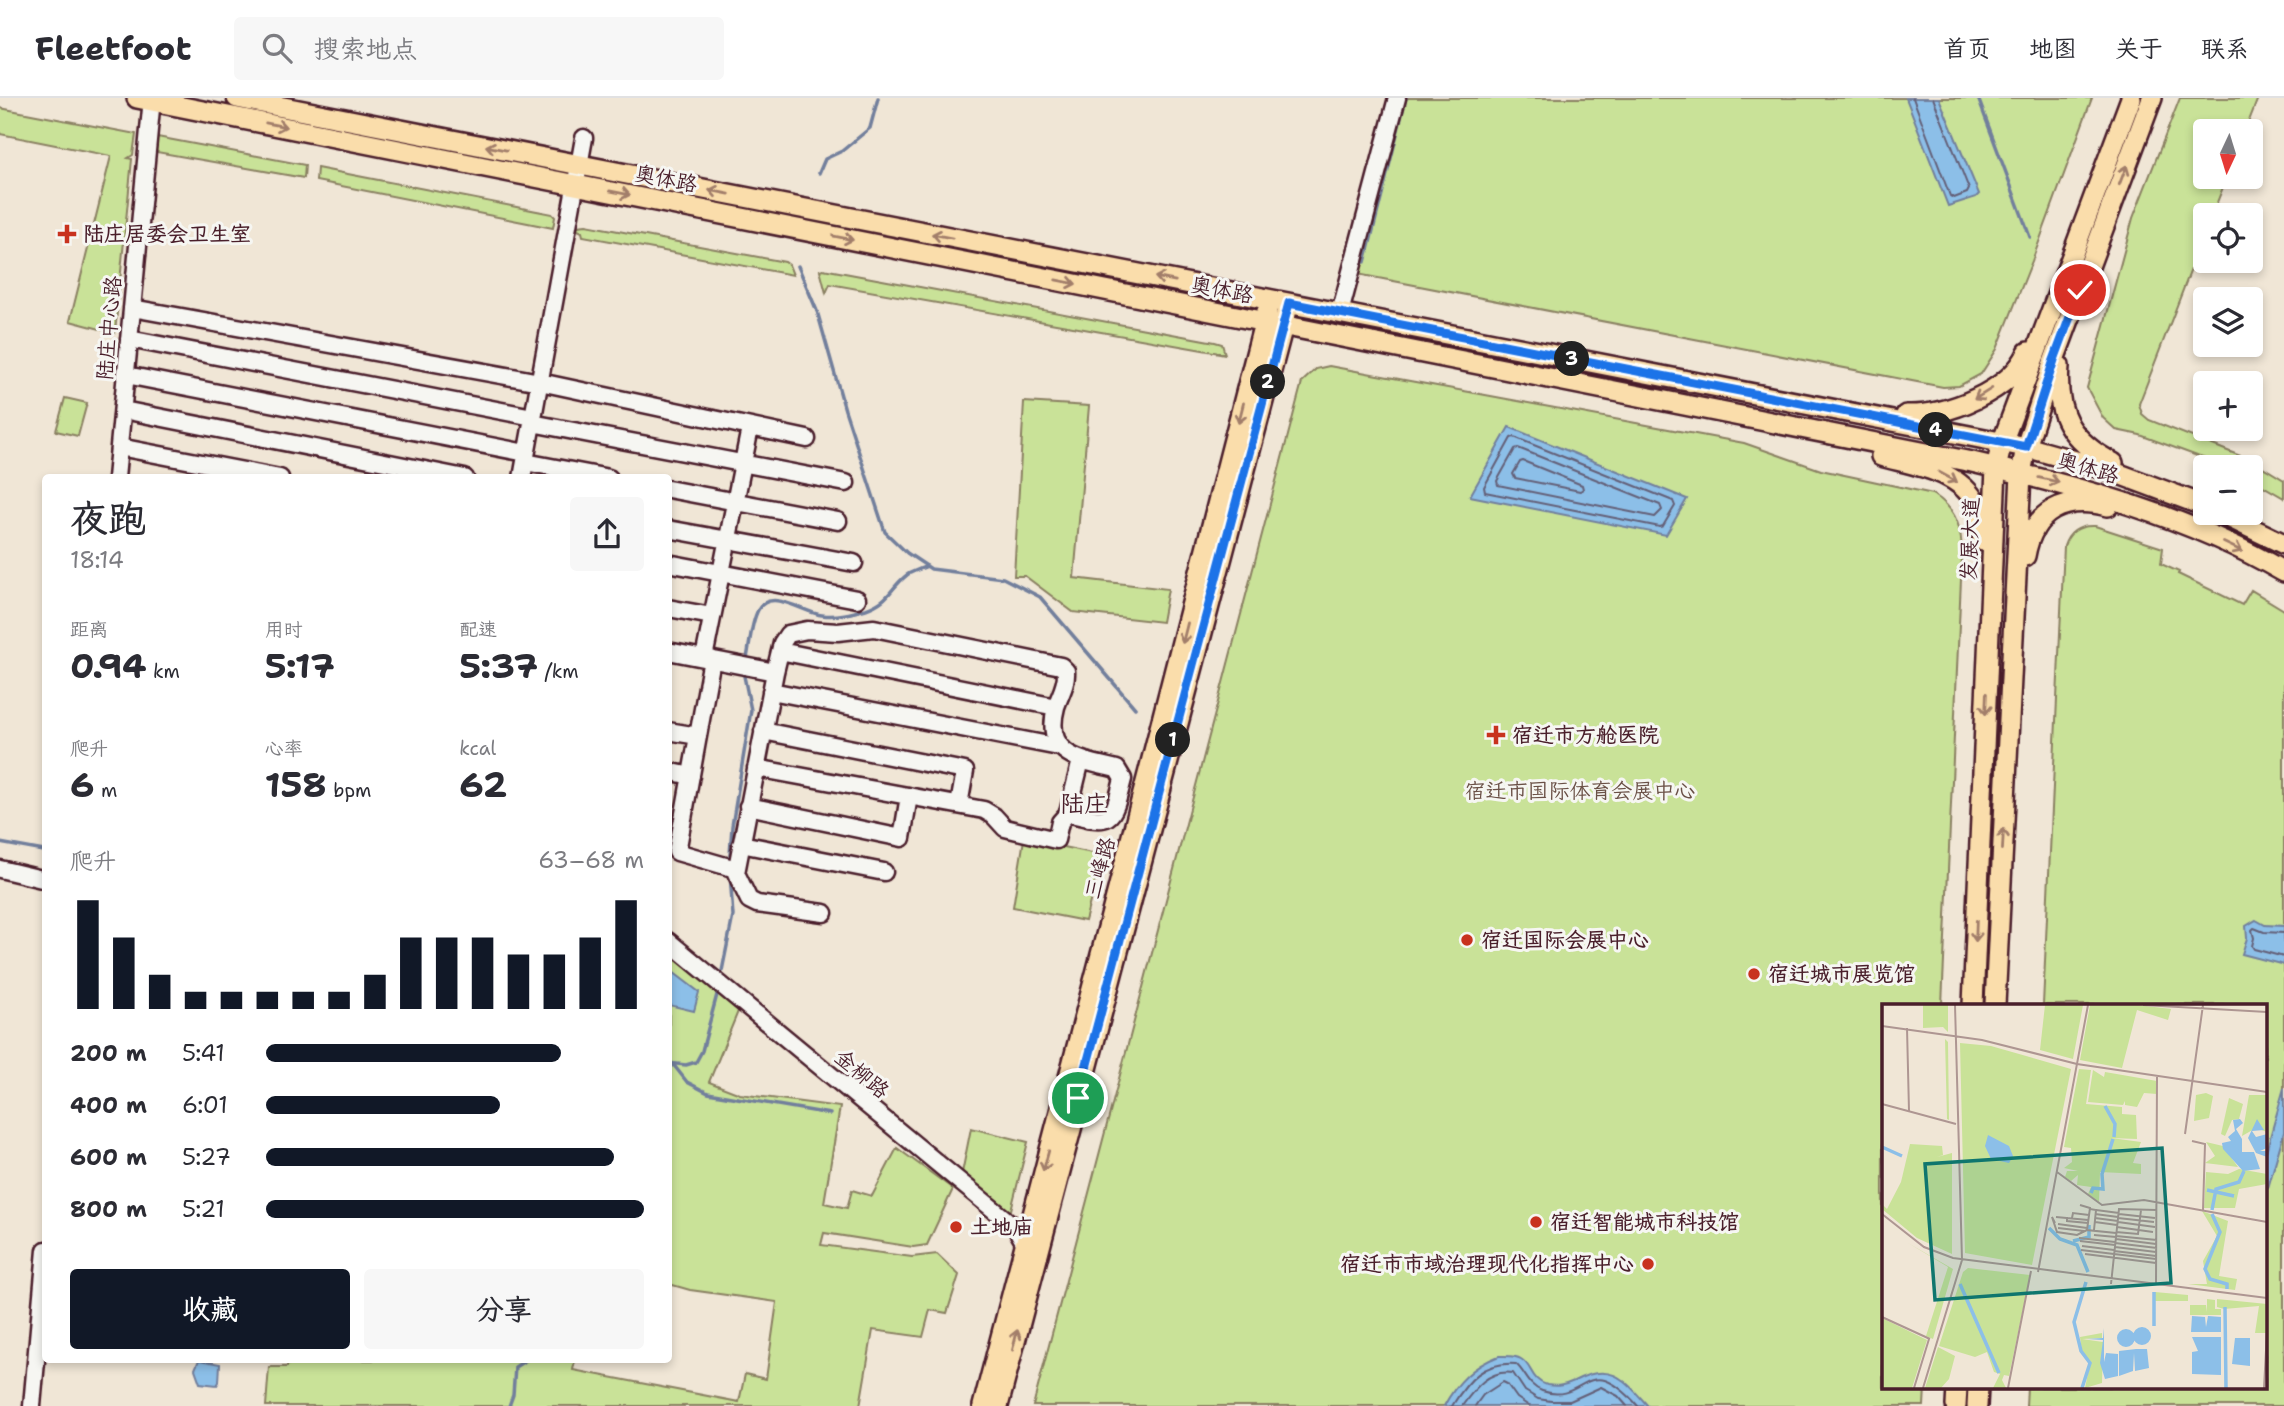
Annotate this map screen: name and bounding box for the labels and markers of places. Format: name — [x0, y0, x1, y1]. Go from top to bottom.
place label: 陆庄居委会卫生室 — [83, 220, 251, 248]
marker: 陆庄居委会卫生室 — [57, 224, 77, 244]
pin — [2050, 260, 2110, 320]
pin: 3 — [1554, 342, 1590, 376]
pin: 2 — [1250, 364, 1286, 400]
pin: 4 — [1918, 412, 1954, 448]
place label: 宿迁市方舱医院 — [1512, 721, 1659, 749]
pin: 1 — [1156, 722, 1190, 758]
marker: 宿迁市方舱医院 — [1486, 725, 1506, 745]
place label: 宿迁国际会展中心 — [1481, 926, 1649, 954]
marker: 宿迁国际会展中心 — [1459, 932, 1475, 948]
place label: 宿迁城市展览馆 — [1768, 960, 1915, 988]
marker: 宿迁城市展览馆 — [1746, 966, 1762, 982]
pin — [1048, 1068, 1108, 1128]
place label: 宿迁智能城市科技馆 — [1550, 1208, 1739, 1236]
place label: 土地庙 — [970, 1213, 1033, 1241]
marker: 宿迁智能城市科技馆 — [1528, 1214, 1544, 1230]
marker: 土地庙 — [948, 1219, 964, 1235]
place label: 宿迁市市域治理现代化指挥中心 — [1340, 1250, 1634, 1278]
marker: 宿迁市市域治理现代化指挥中心 — [1640, 1256, 1656, 1272]

